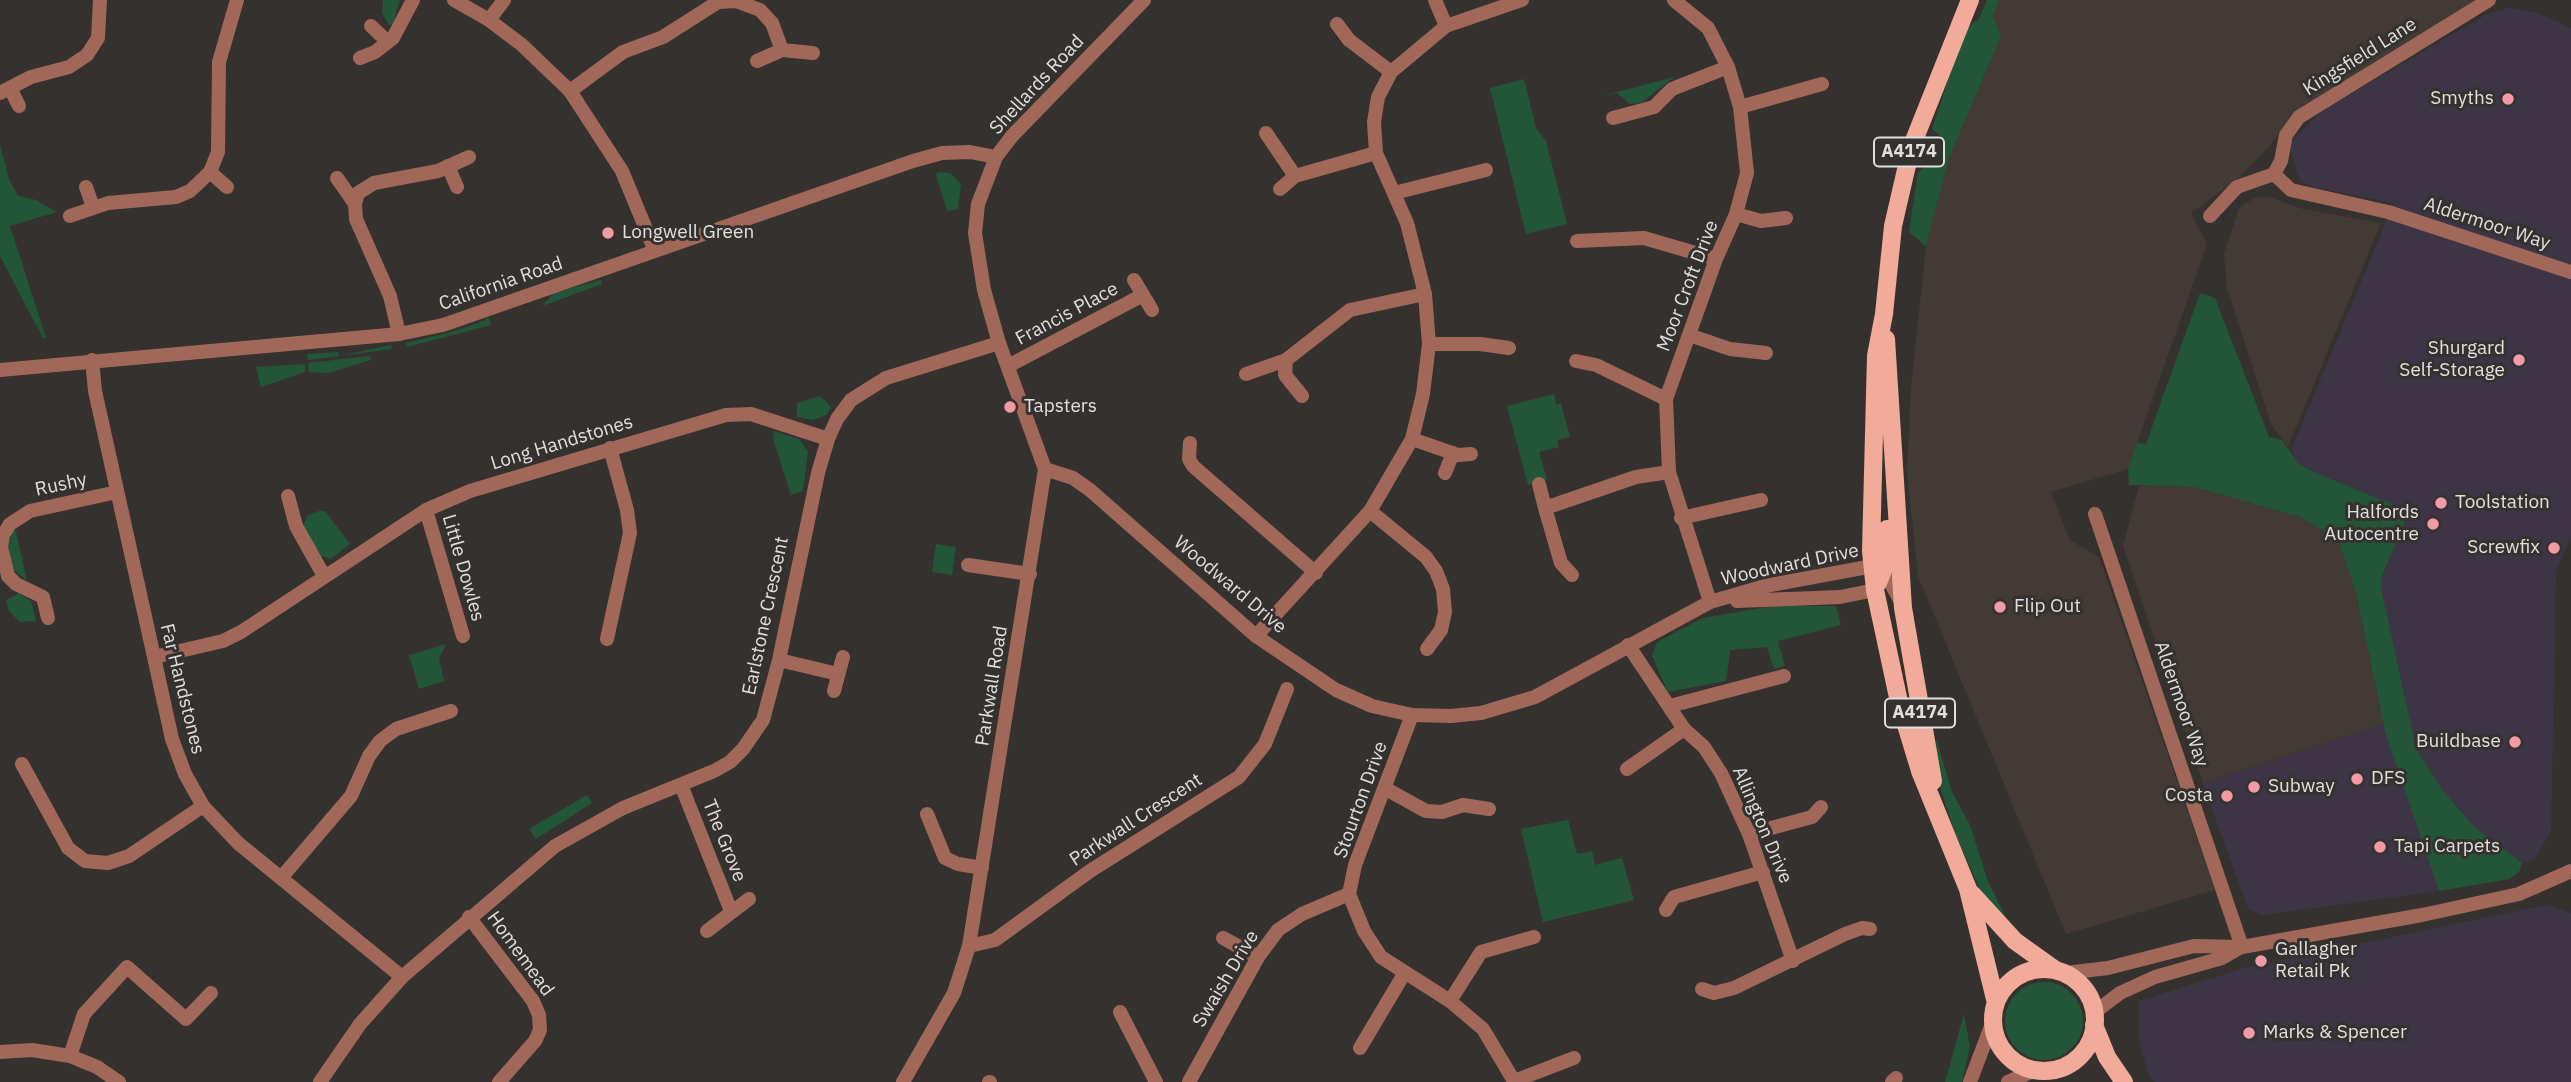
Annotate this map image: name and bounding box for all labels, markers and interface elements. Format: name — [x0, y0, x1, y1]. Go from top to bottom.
street label: Kingsfield Lane — [2299, 13, 2421, 101]
street label: Shellards Road — [985, 30, 1089, 140]
place label: Smyths — [2430, 88, 2494, 110]
marker: Smyths — [2500, 91, 2516, 107]
road number: A4174 — [1874, 138, 1944, 167]
street label: Aldermoor Way — [2421, 193, 2553, 255]
street label: Moor Croft Drive — [1652, 217, 1724, 355]
place label: Longwell Green — [622, 222, 754, 244]
marker: Longwell Green — [600, 225, 616, 241]
street label: California Road — [436, 252, 566, 316]
street label: Francis Place — [1012, 277, 1122, 351]
place label: Shurgard Self-Storage — [2399, 338, 2505, 382]
marker: Shurgard Self-Storage — [2511, 352, 2527, 368]
place label: Tapsters — [1024, 396, 1097, 418]
marker: Tapsters — [1002, 399, 1018, 415]
street label: Long Handstones — [488, 411, 636, 475]
street label: Rushy — [33, 468, 89, 502]
place label: Toolstation — [2455, 492, 2550, 514]
marker: Toolstation — [2433, 495, 2449, 511]
place label: Halfords Autocentre — [2324, 502, 2419, 546]
street label: Little Dowles — [437, 512, 489, 624]
marker: Halfords Autocentre — [2425, 516, 2441, 532]
street label: Woodward Drive — [1169, 531, 1291, 639]
street label: Earlstone Crescent — [738, 535, 794, 697]
place label: Screwfix — [2467, 537, 2540, 559]
street label: Woodward Drive — [1719, 539, 1861, 591]
marker: Screwfix — [2546, 540, 2562, 556]
place label: Flip Out — [2014, 596, 2081, 618]
marker: Flip Out — [1992, 599, 2008, 615]
street label: Far Handstones — [155, 621, 209, 757]
street label: Parkwall Road — [971, 624, 1013, 748]
street label: Aldermoor Way — [2149, 638, 2213, 770]
road number: A4174 — [1885, 698, 1955, 728]
place label: Buildbase — [2416, 731, 2501, 753]
marker: Buildbase — [2507, 734, 2523, 750]
street label: Stourton Drive — [1329, 738, 1393, 862]
street label: Allington Drive — [1727, 763, 1797, 887]
place label: DFS — [2371, 768, 2405, 790]
street label: Parkwall Crescent — [1065, 769, 1207, 871]
marker: DFS — [2349, 771, 2365, 787]
place label: Subway — [2268, 776, 2335, 798]
marker: Subway — [2246, 779, 2262, 795]
place label: Costa — [2165, 785, 2213, 807]
marker: Costa — [2219, 788, 2235, 804]
street label: The Grove — [697, 797, 751, 885]
place label: Tapi Carpets — [2394, 836, 2500, 858]
marker: Tapi Carpets — [2372, 839, 2388, 855]
street label: Homemead — [482, 907, 558, 1001]
street label: Swaish Drive — [1188, 926, 1264, 1032]
place label: Gallagher Retail Pk — [2275, 939, 2357, 983]
marker: Gallagher Retail Pk — [2253, 953, 2269, 969]
place label: Marks & Spencer — [2263, 1022, 2407, 1044]
marker: Marks & Spencer — [2241, 1025, 2257, 1041]

